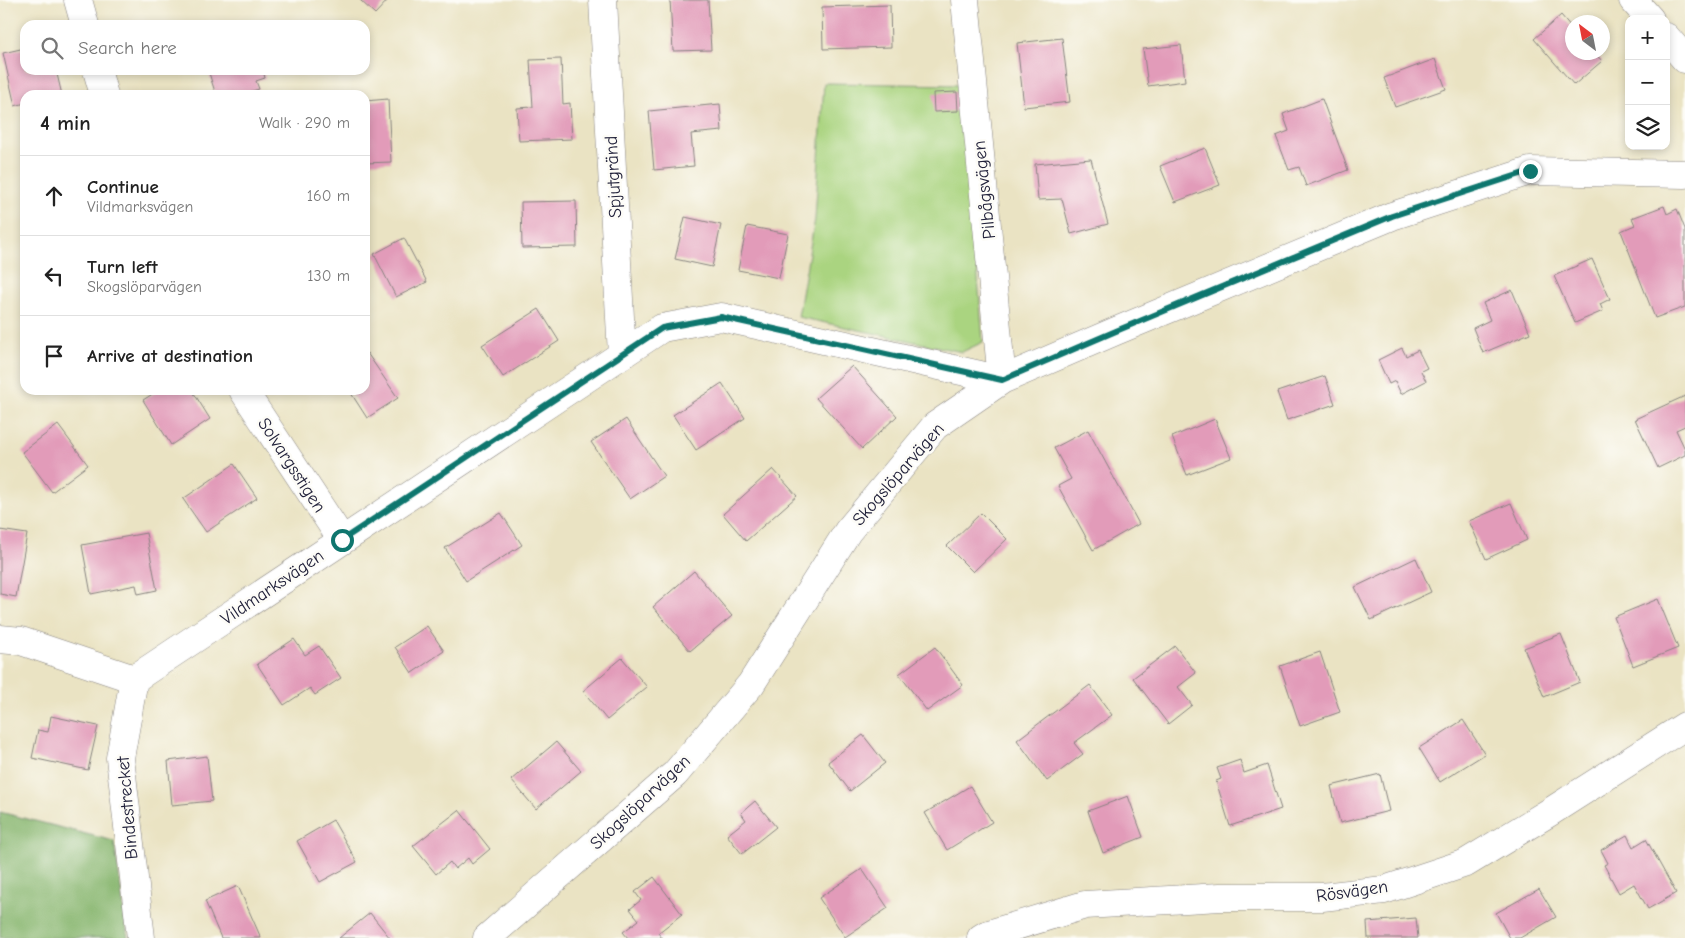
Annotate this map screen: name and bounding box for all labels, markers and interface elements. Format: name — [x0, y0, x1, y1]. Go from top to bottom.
north arrow — [1565, 15, 1610, 60]
map controls — [1625, 15, 1670, 150]
button: + — [1625, 15, 1670, 60]
search box — [20, 20, 370, 75]
icon: search — [38, 34, 66, 62]
text: Search here — [78, 37, 177, 59]
button: − — [1625, 60, 1670, 105]
button: layers — [1625, 105, 1670, 150]
text: 4 min — [40, 111, 91, 135]
text: Walk · 290 m — [259, 114, 350, 132]
street label: Spjutgränd — [601, 135, 626, 219]
street label: Pilbågsvägen — [969, 140, 1000, 240]
route end — [1519, 160, 1542, 183]
text: Continue — [87, 176, 159, 198]
icon: ahead — [40, 182, 68, 210]
text: 160 m — [307, 187, 350, 205]
text: Vildmarksvägen — [87, 198, 193, 216]
text: Turn left — [87, 256, 158, 278]
icon: left — [40, 262, 68, 290]
text: 130 m — [307, 267, 350, 285]
text: Skogslöparvägen — [87, 278, 202, 296]
icon: arrive — [40, 342, 68, 370]
text: Arrive at destination — [87, 345, 253, 367]
street label: Solvargsstigen — [253, 414, 330, 517]
street label: Skogslöparvägen — [848, 419, 949, 530]
route start — [331, 529, 354, 552]
street label: Vildmarksvägen — [217, 545, 328, 630]
street label: Skogslöparvägen — [586, 751, 695, 854]
street label: Bindestrecket — [112, 755, 142, 860]
street label: Rösvägen — [1315, 876, 1389, 907]

